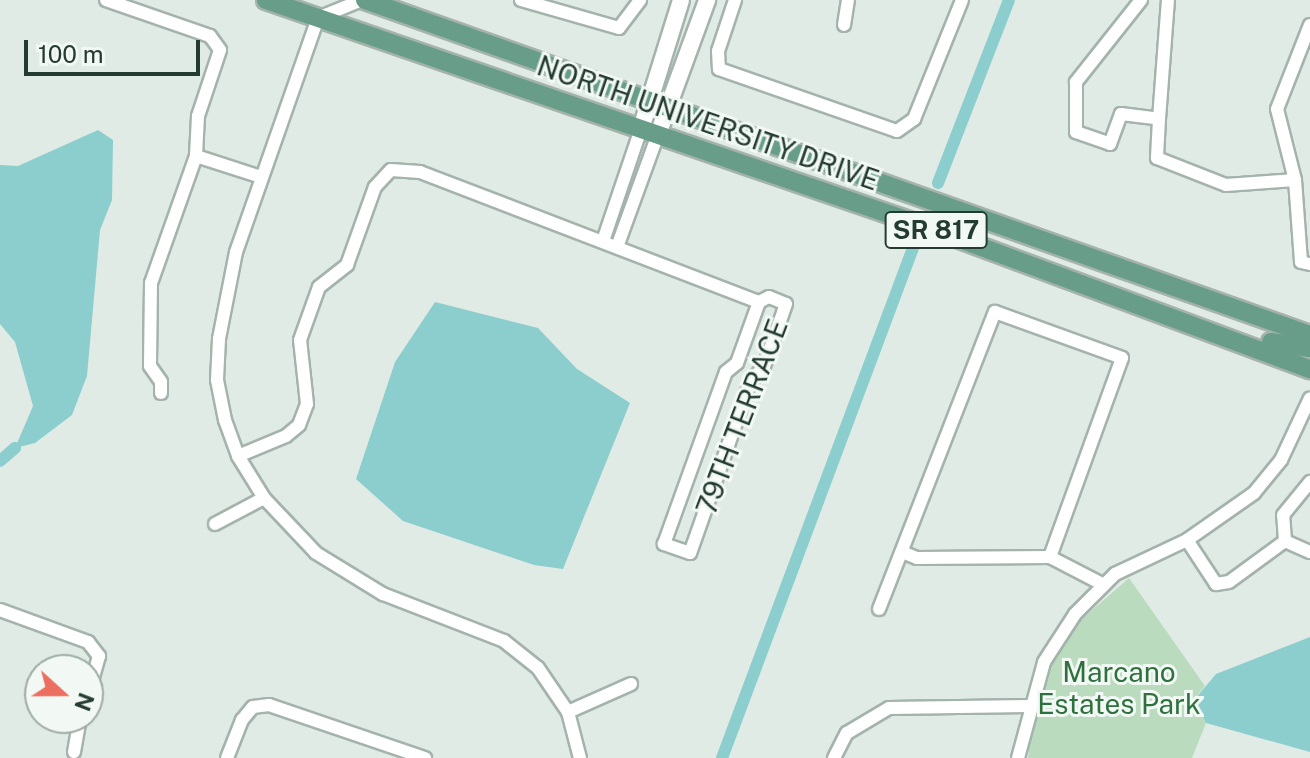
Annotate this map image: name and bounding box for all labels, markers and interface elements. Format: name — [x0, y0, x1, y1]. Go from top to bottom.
scale bar — [28, 24, 204, 74]
text: 100 m — [38, 40, 104, 68]
street label: NORTH UNIVERSITY DRIVE — [533, 49, 883, 197]
road number: SR 817 — [884, 208, 988, 252]
street label: 79TH TERRACE — [689, 315, 795, 519]
north arrow — [24, 654, 104, 734]
park label: Marcano Estates Park — [1037, 655, 1201, 721]
text: N — [69, 689, 100, 715]

